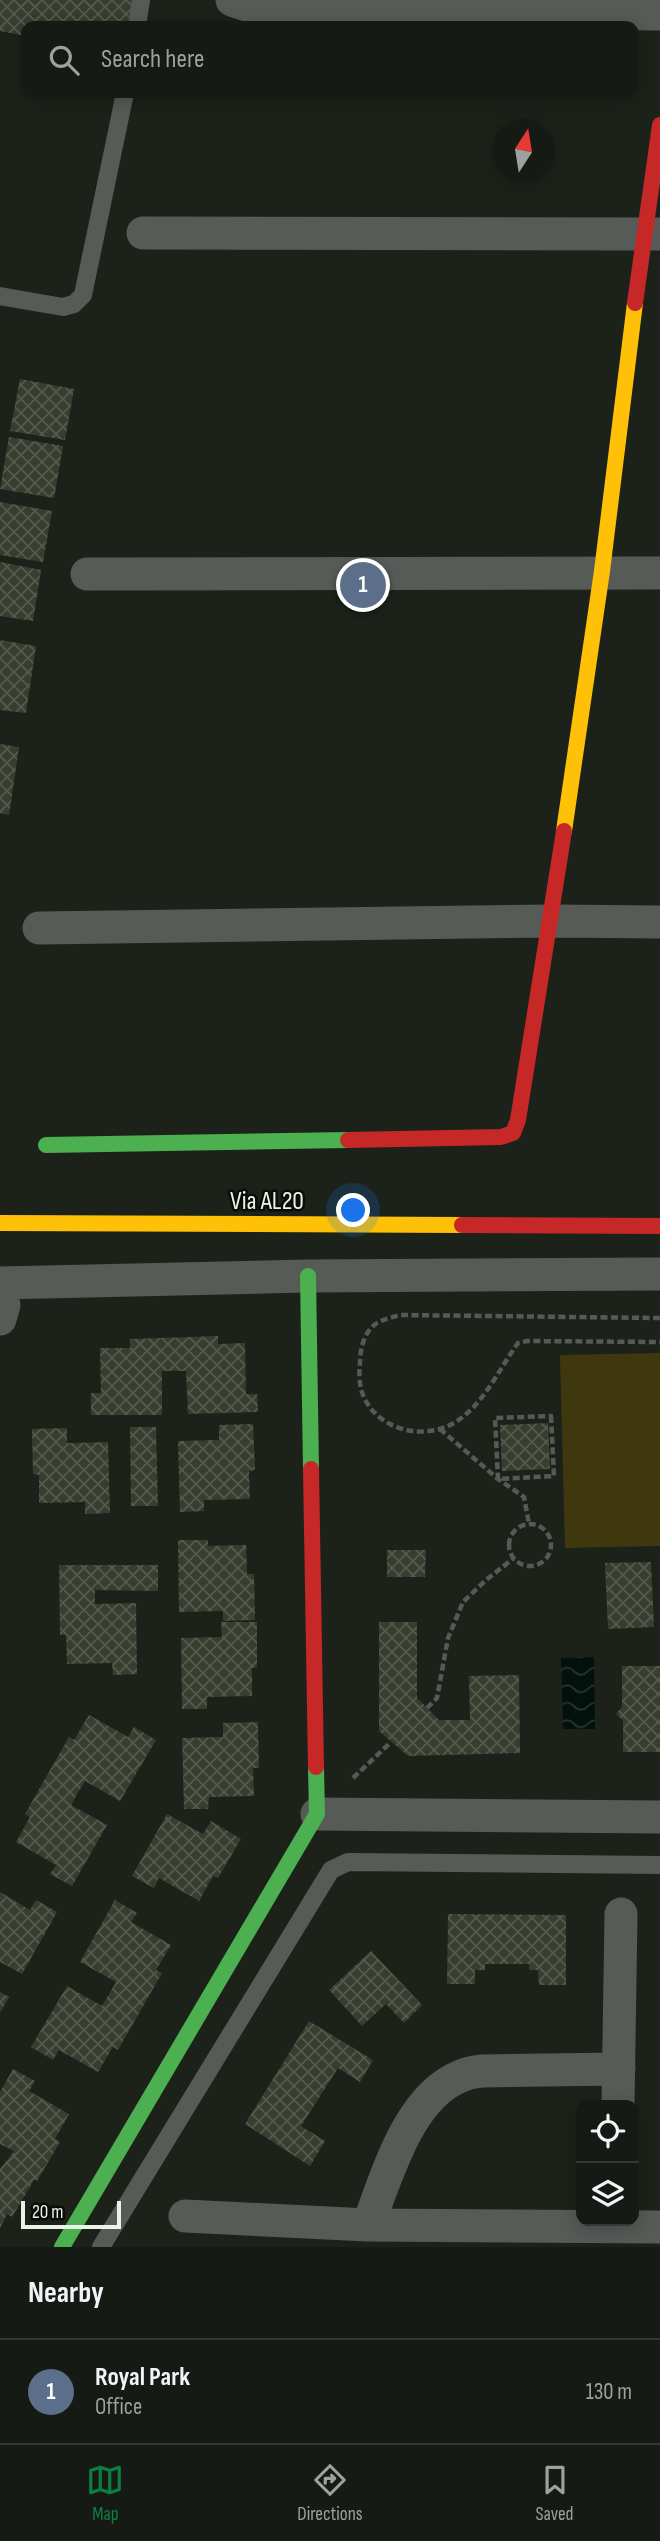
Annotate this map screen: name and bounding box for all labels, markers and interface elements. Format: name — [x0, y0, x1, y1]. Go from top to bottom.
search box — [21, 21, 639, 98]
icon: search — [45, 41, 83, 79]
text: Search here — [101, 44, 204, 75]
north arrow — [492, 119, 555, 182]
pin: 1 — [340, 559, 386, 611]
street label: Via AL20 — [230, 1186, 304, 1217]
your location — [336, 1193, 370, 1227]
map controls — [576, 2100, 639, 2226]
button: locate — [576, 2100, 639, 2163]
button: layers — [576, 2163, 639, 2226]
scale bar — [21, 2198, 121, 2230]
text: 20 m — [32, 2201, 64, 2224]
text: Nearby — [28, 2275, 104, 2311]
text: Royal Park — [95, 2362, 190, 2393]
text: 1 — [46, 2378, 56, 2406]
text: 130 m — [586, 2378, 632, 2406]
text: Office — [95, 2393, 142, 2421]
tab: Map — [86, 2461, 124, 2526]
tab: Directions — [297, 2461, 363, 2526]
tab: Saved — [535, 2461, 574, 2526]

